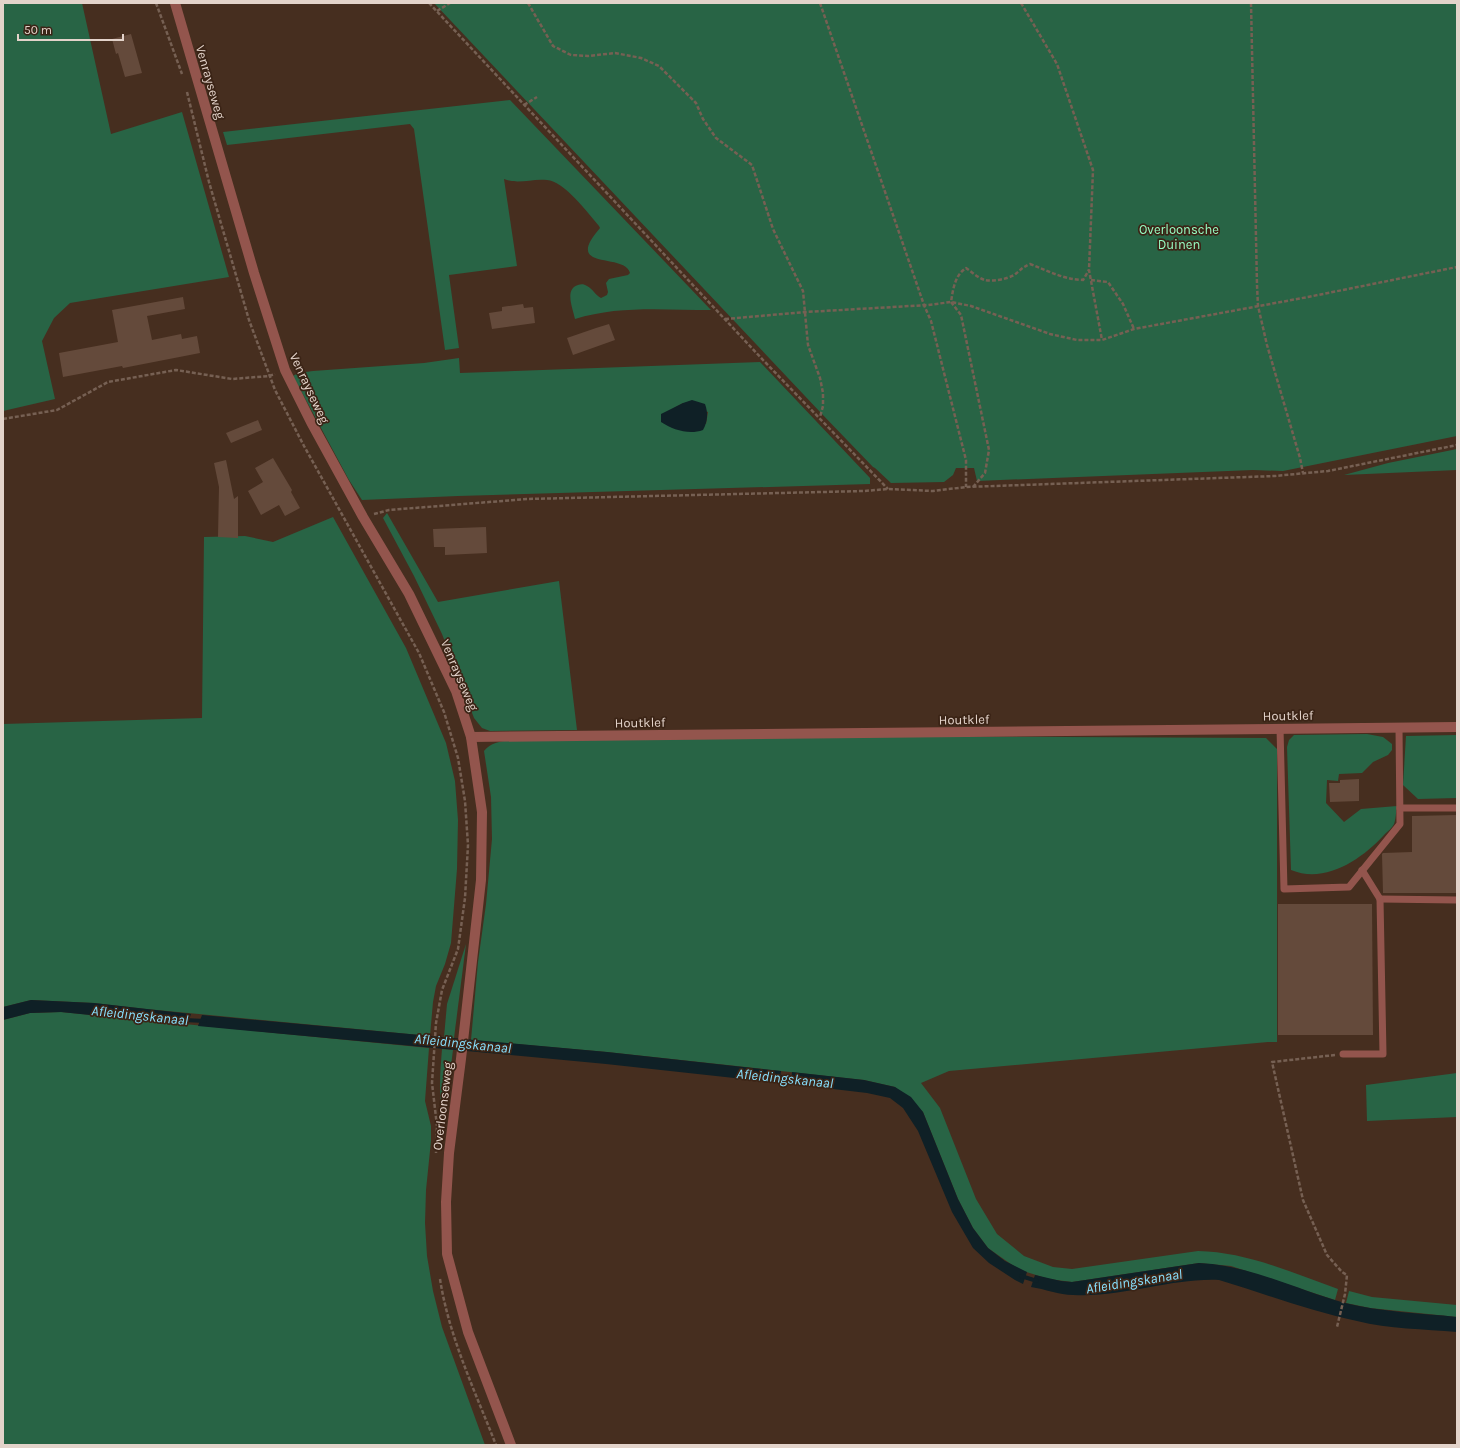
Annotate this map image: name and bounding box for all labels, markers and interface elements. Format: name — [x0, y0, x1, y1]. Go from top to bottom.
scale bar — [18, 16, 123, 42]
text: 50 m — [24, 23, 52, 37]
street label: Venrayseweg — [193, 43, 228, 121]
park label: Overloonsche Duinen — [1139, 222, 1219, 252]
street label: Venrayseweg — [287, 350, 333, 427]
street label: Venrayseweg — [438, 637, 482, 714]
street label: Houtklef — [1263, 708, 1314, 723]
street label: Houtklef — [939, 712, 990, 727]
street label: Houtklef — [615, 715, 666, 730]
water label: Afleidingskanaal — [91, 1002, 190, 1029]
water label: Afleidingskanaal — [414, 1030, 513, 1057]
street label: Overloonseweg — [430, 1060, 455, 1151]
water label: Afleidingskanaal — [736, 1065, 835, 1092]
water label: Afleidingskanaal — [1085, 1265, 1184, 1298]

